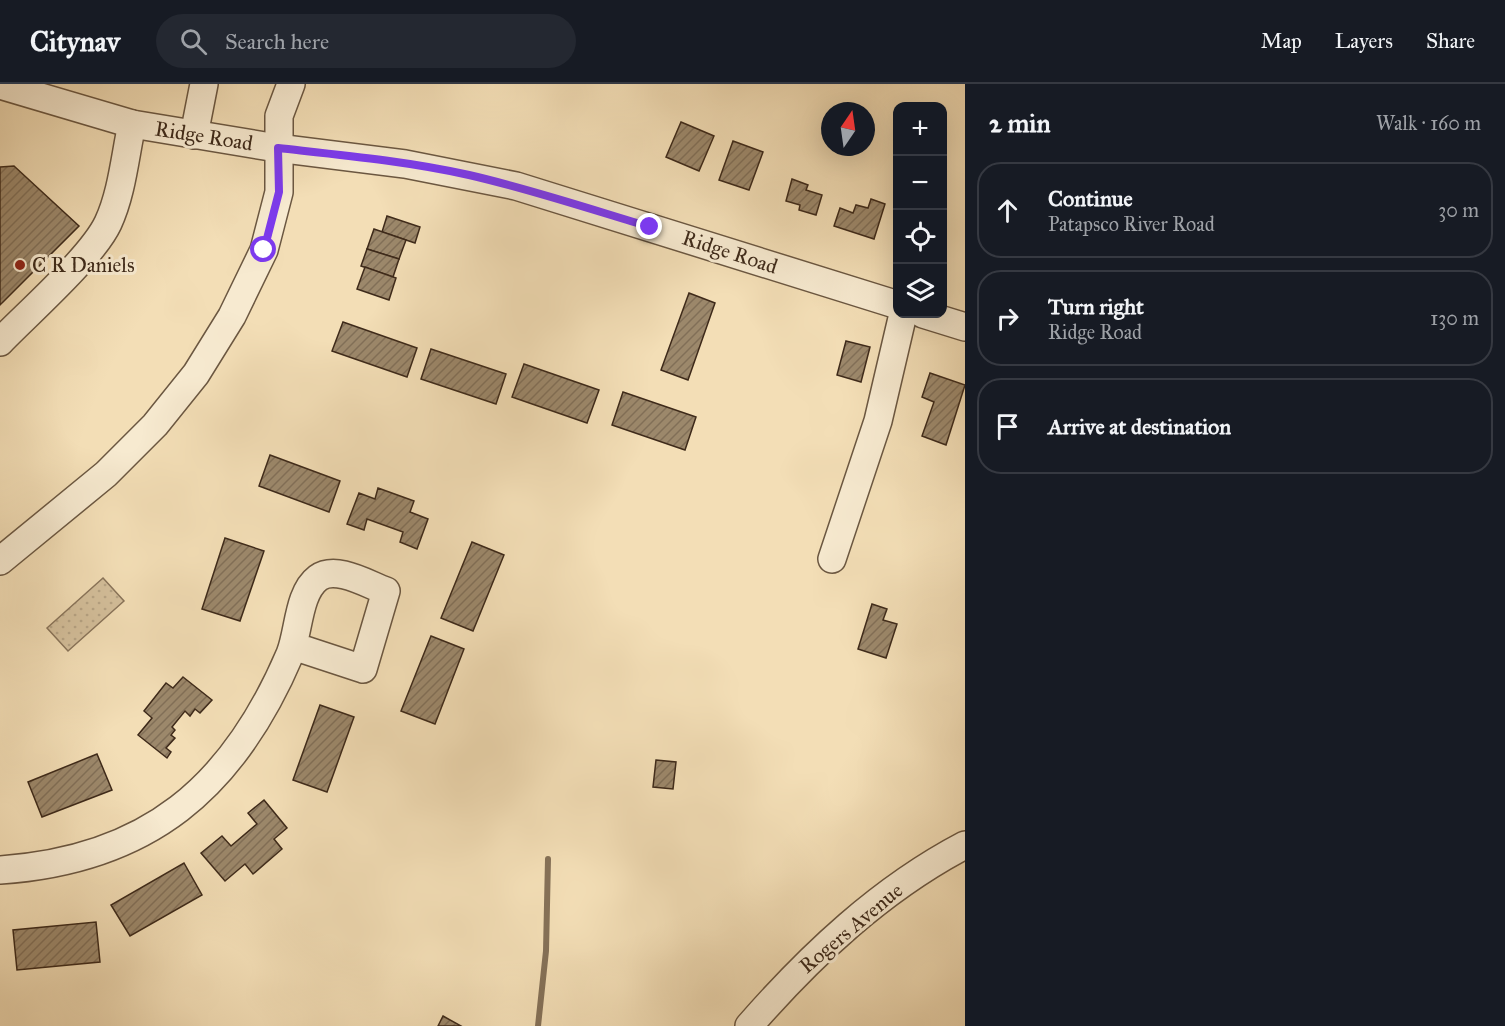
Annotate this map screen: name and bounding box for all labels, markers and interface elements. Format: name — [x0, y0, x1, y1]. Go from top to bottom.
search box — [156, 14, 576, 68]
text: Citynav — [30, 24, 120, 59]
icon: search — [177, 25, 210, 58]
text: Search here — [225, 28, 329, 55]
text: Map — [1261, 28, 1302, 54]
text: Layers — [1335, 28, 1393, 54]
text: Share — [1426, 28, 1475, 54]
north arrow — [821, 102, 875, 156]
map controls — [893, 102, 947, 318]
button: + — [893, 102, 947, 156]
text: 2 min — [989, 107, 1050, 139]
text: Walk · 160 m — [1376, 111, 1481, 135]
street label: Ridge Road — [153, 115, 255, 157]
button: − — [893, 156, 947, 210]
text: Continue — [1048, 185, 1133, 212]
icon: ahead — [991, 194, 1024, 227]
text: 30 m — [1438, 198, 1479, 222]
button: locate — [893, 210, 947, 264]
text: Patapsco River Road — [1048, 212, 1215, 236]
route end — [636, 213, 662, 239]
street label: Ridge Road — [679, 224, 781, 280]
route start — [250, 236, 276, 262]
place label: C R Daniels — [32, 252, 135, 278]
marker: C R Daniels — [13, 258, 27, 272]
button: layers — [893, 264, 947, 318]
text: Turn right — [1048, 293, 1144, 320]
icon: right — [991, 302, 1024, 335]
text: 130 m — [1430, 306, 1479, 330]
text: Ridge Road — [1048, 320, 1142, 344]
icon: arrive — [991, 410, 1024, 443]
text: Arrive at destination — [1048, 413, 1231, 440]
street label: Rogers Avenue — [794, 877, 908, 979]

